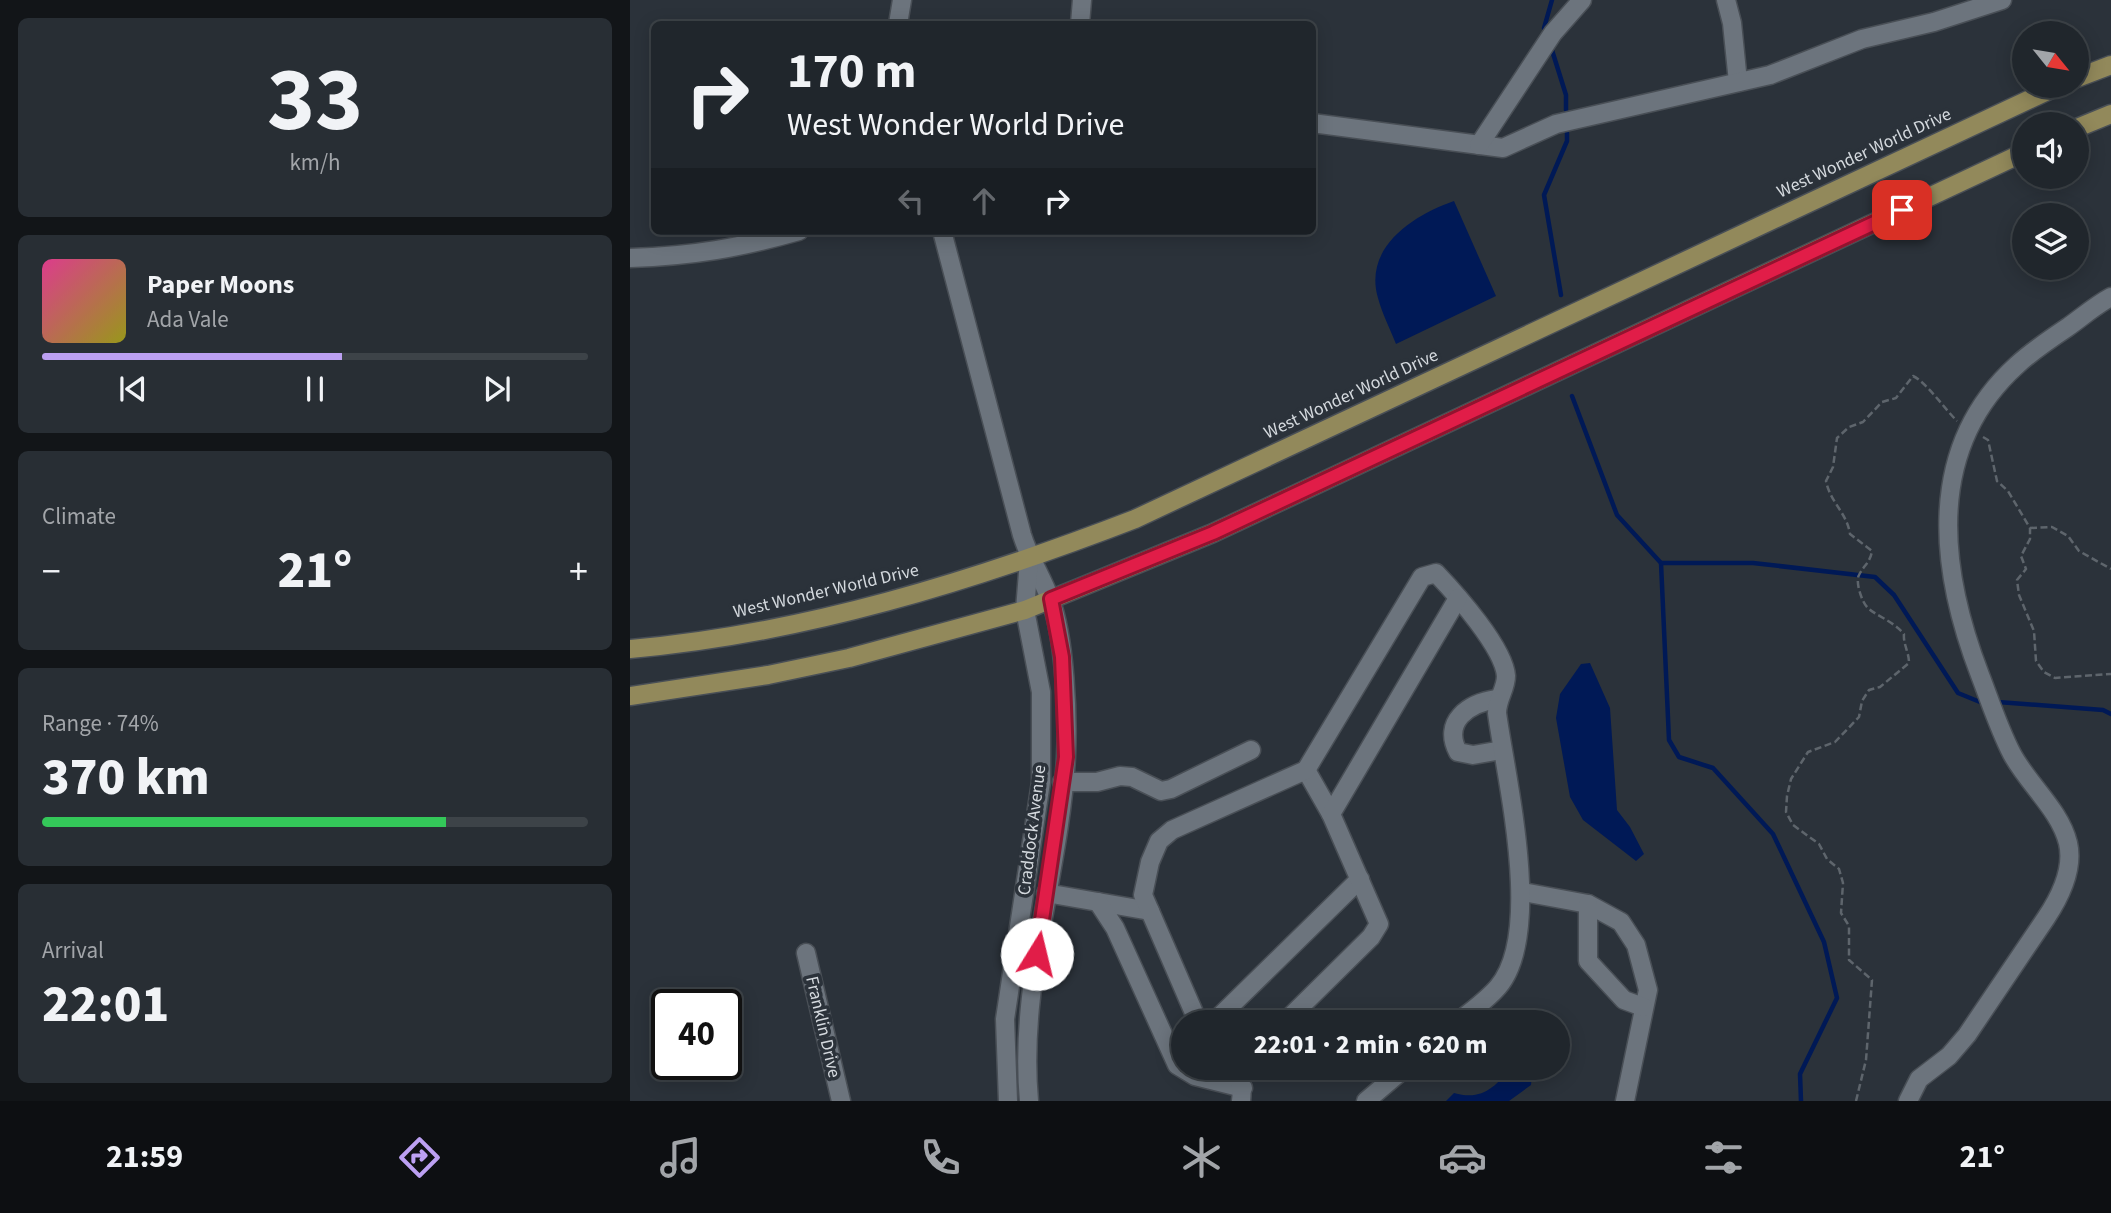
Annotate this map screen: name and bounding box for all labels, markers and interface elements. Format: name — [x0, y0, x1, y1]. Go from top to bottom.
north arrow — [2012, 21, 2090, 98]
map controls — [2012, 21, 2089, 280]
text: 33 — [267, 36, 363, 165]
text: 170 m — [787, 37, 916, 107]
icon: right — [672, 49, 763, 140]
text: West Wonder World Drive — [787, 102, 1124, 148]
street label: West Wonder World Drive — [1773, 102, 1955, 204]
button: sound — [2012, 112, 2089, 189]
text: km/h — [289, 146, 341, 179]
pin — [1872, 180, 1932, 240]
icon: left — [892, 182, 930, 220]
icon: ahead — [965, 182, 1003, 220]
icon: right — [1038, 182, 1076, 220]
icon: arrive — [1883, 191, 1921, 229]
button: layers — [2012, 203, 2089, 280]
text: Paper Moons — [147, 266, 294, 303]
text: Ada Vale — [147, 303, 229, 336]
street label: West Wonder World Drive — [1260, 343, 1442, 445]
icon: previous — [114, 370, 152, 408]
icon: pause — [296, 370, 334, 408]
icon: next — [478, 370, 516, 408]
text: Climate — [42, 500, 116, 533]
text: 21° — [278, 534, 352, 608]
text: − — [42, 545, 61, 599]
text: + — [569, 545, 588, 599]
street label: West Wonder World Drive — [731, 557, 921, 625]
text: Range · 74% — [42, 707, 159, 740]
text: 370 km — [42, 741, 210, 815]
street label: Craddock Avenue — [1012, 763, 1052, 897]
position arrow — [1000, 917, 1074, 991]
text: Arrival — [42, 934, 104, 967]
text: 22:01 — [42, 968, 169, 1042]
street label: Franklin Drive — [799, 974, 847, 1080]
speed limit sign: 40 — [651, 989, 742, 1080]
text: 22:01 · 2 min · 620 m — [1254, 1026, 1487, 1063]
icon: directions — [395, 1133, 444, 1182]
icon: music — [656, 1133, 705, 1182]
icon: phone — [916, 1133, 965, 1182]
icon: climate — [1177, 1133, 1226, 1182]
icon: car — [1438, 1133, 1487, 1182]
icon: filters — [1699, 1133, 1748, 1182]
text: 21:59 — [106, 1134, 183, 1180]
text: 21° — [1960, 1134, 2005, 1180]

